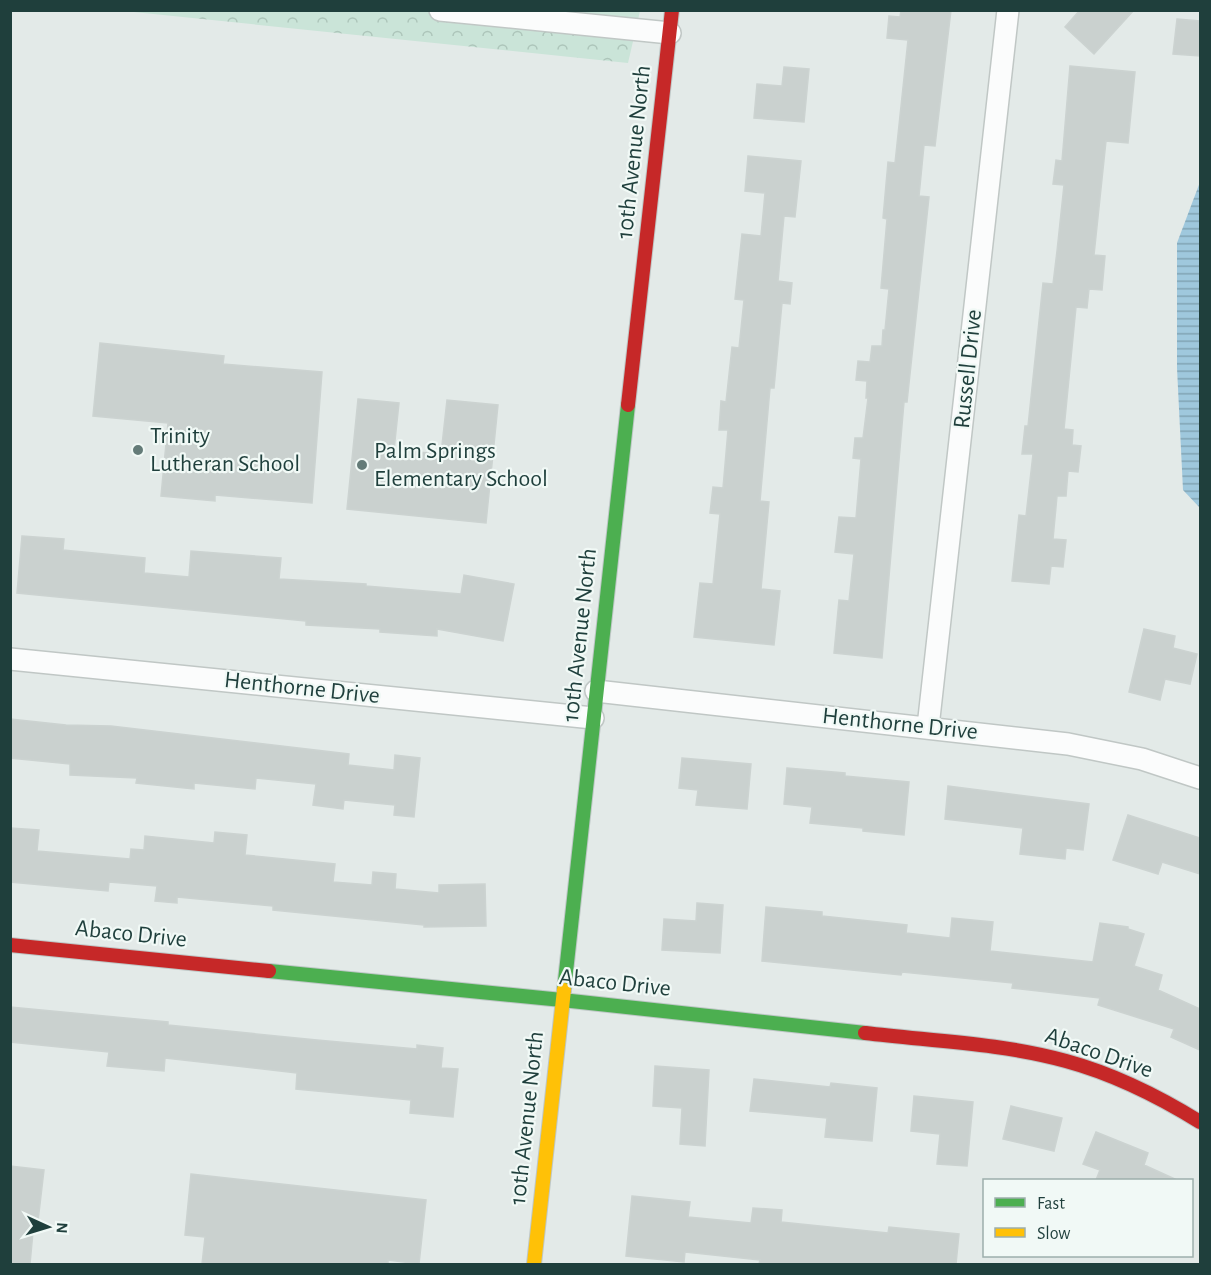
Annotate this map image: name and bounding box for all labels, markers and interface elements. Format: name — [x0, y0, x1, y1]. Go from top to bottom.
street label: 10th Avenue North — [613, 64, 655, 240]
street label: Russell Drive — [950, 308, 986, 430]
place label: Trinity Lutheran School — [150, 424, 300, 476]
place label: Palm Springs Elementary School — [374, 439, 548, 491]
marker: Trinity Lutheran School — [131, 443, 145, 457]
marker: Palm Springs Elementary School — [355, 458, 369, 472]
street label: 10th Avenue North — [559, 547, 601, 723]
street label: Henthorne Drive — [223, 668, 381, 708]
street label: Henthorne Drive — [821, 704, 979, 744]
street label: Abaco Drive — [74, 916, 188, 952]
street label: Abaco Drive — [558, 965, 672, 1001]
street label: Abaco Drive — [1042, 1023, 1156, 1083]
street label: 10th Avenue North — [506, 1030, 548, 1206]
legend — [983, 1179, 1193, 1257]
text: Fast — [1037, 1195, 1065, 1213]
north arrow — [18, 1197, 78, 1257]
text: N — [54, 1222, 70, 1234]
text: Slow — [1037, 1225, 1070, 1243]

